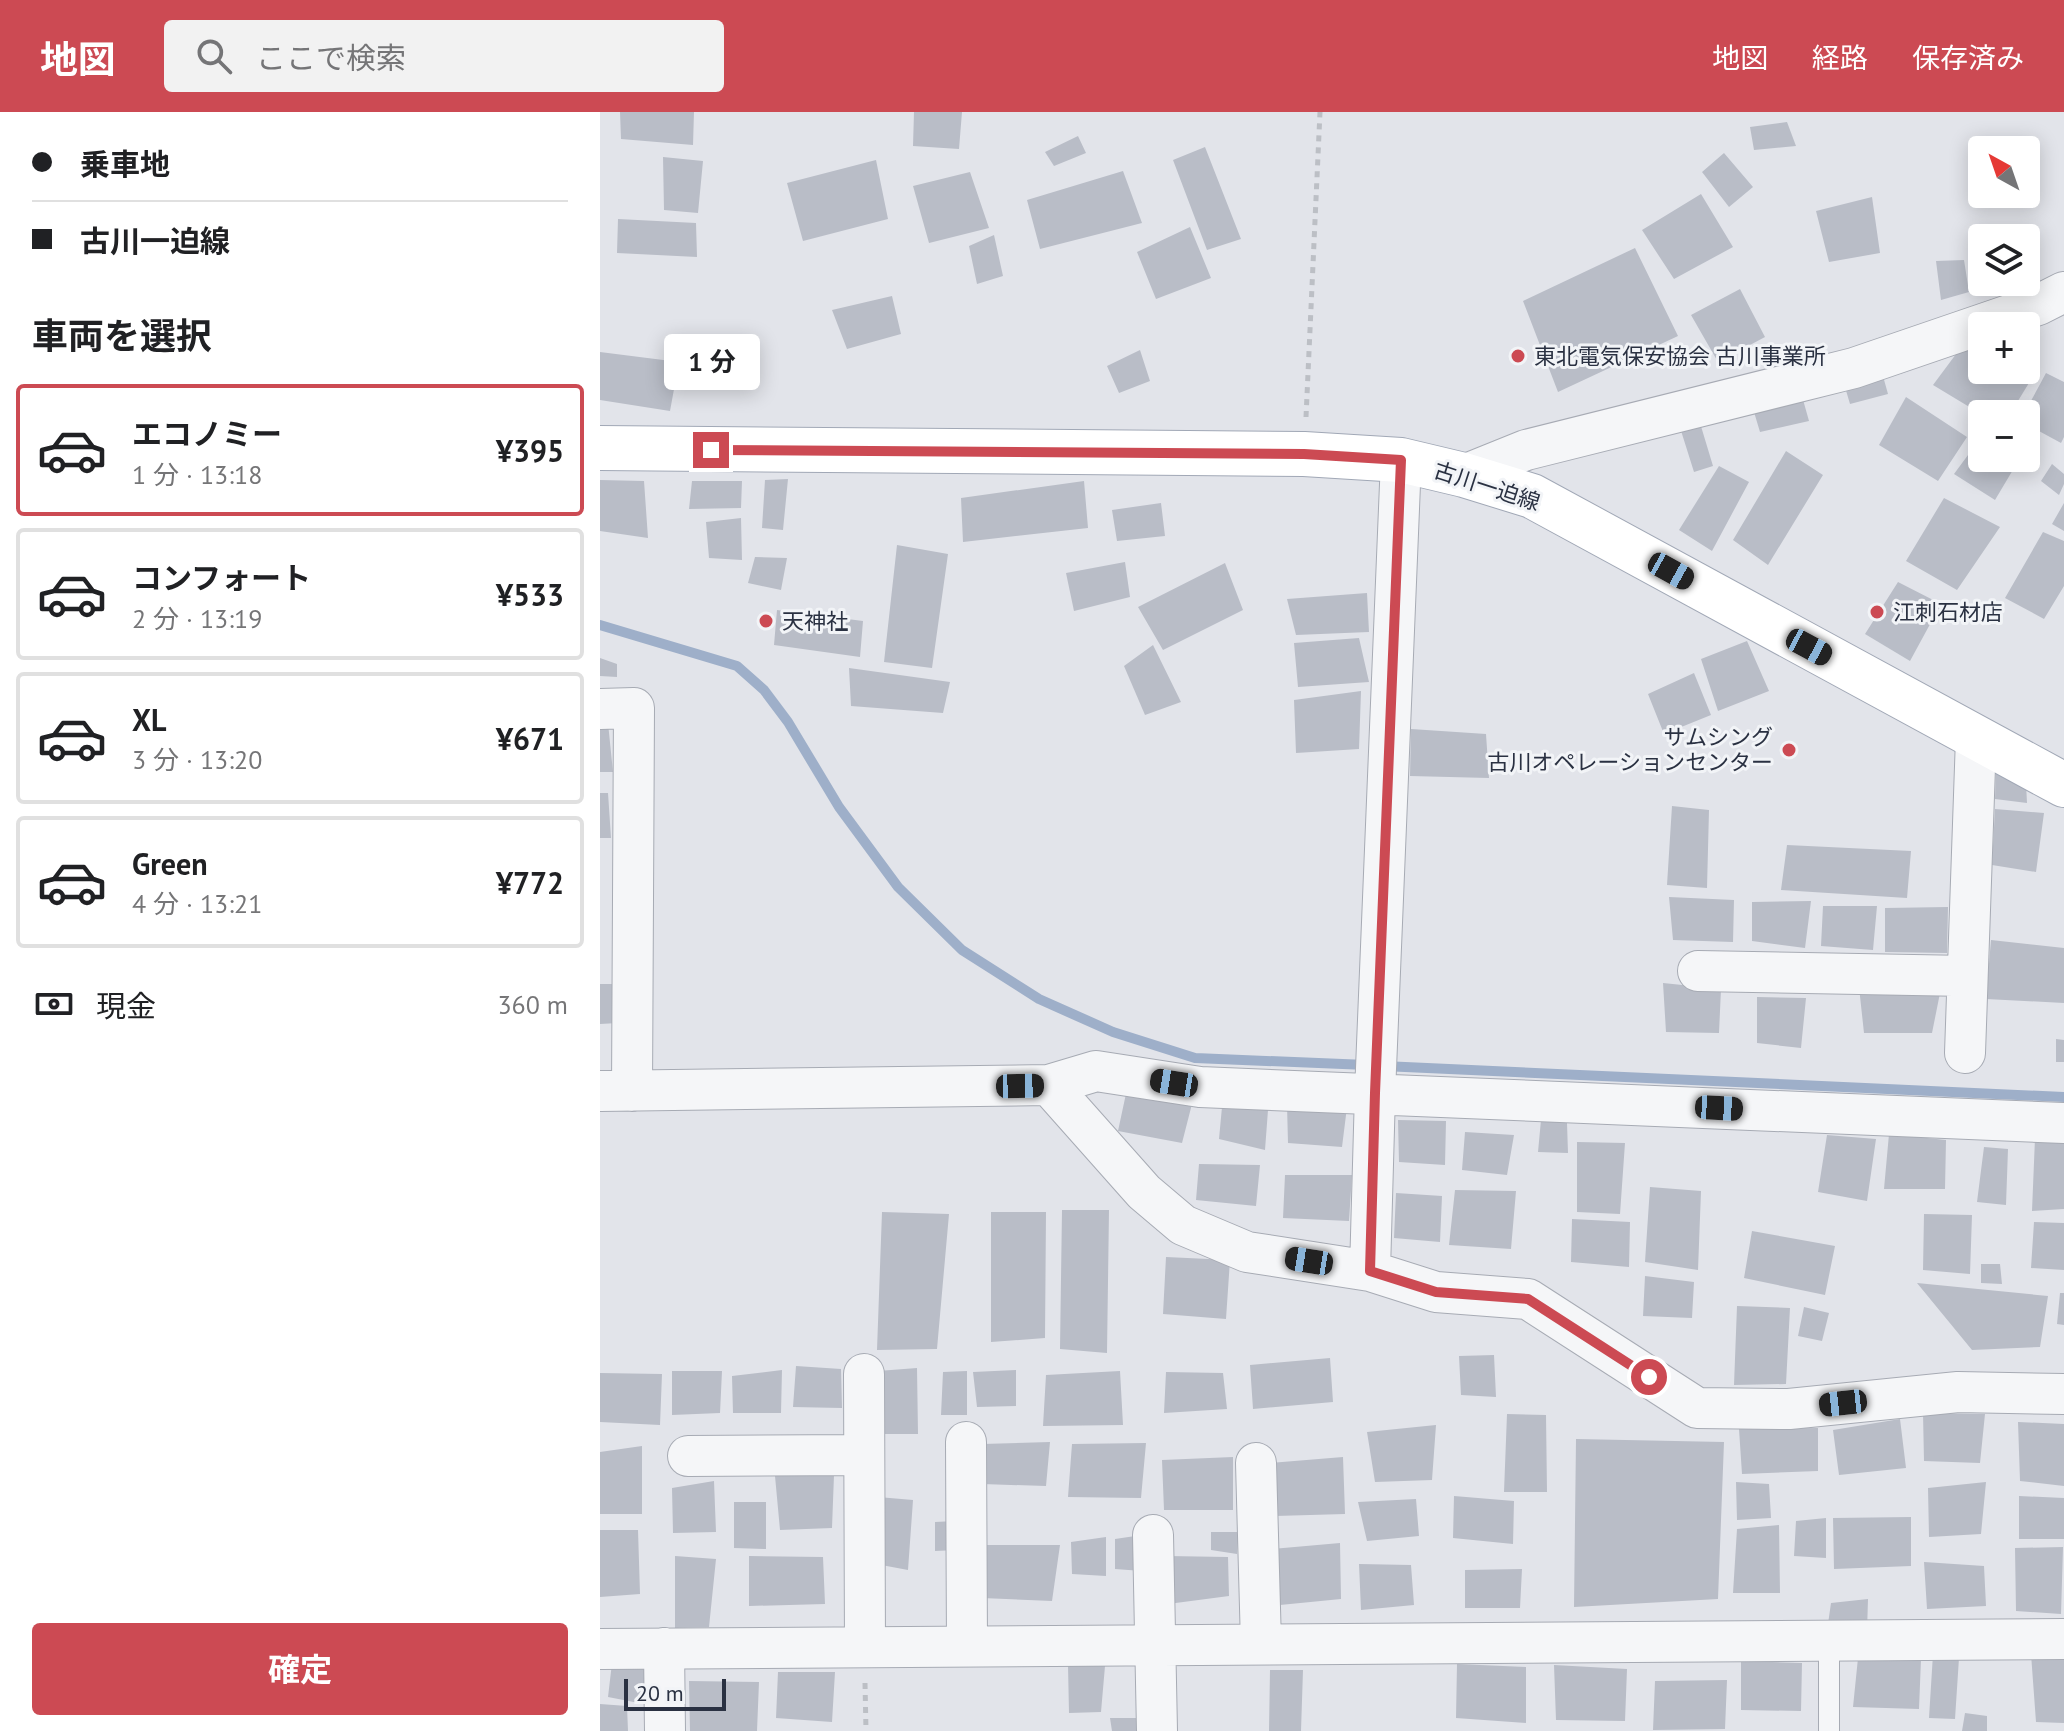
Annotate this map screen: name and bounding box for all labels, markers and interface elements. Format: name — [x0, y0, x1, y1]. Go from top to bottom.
search box — [164, 20, 724, 92]
text: 地図 — [40, 34, 116, 83]
icon: search — [192, 34, 236, 78]
text: ここで検索 — [256, 38, 406, 77]
text: 地図 — [1712, 39, 1768, 76]
text: 経路 — [1812, 39, 1868, 76]
text: 保存済み — [1912, 39, 2024, 76]
north arrow — [1968, 136, 2040, 208]
map controls — [1968, 136, 2040, 472]
text: 乗車地 — [80, 144, 170, 183]
text: 古川一迫線 — [80, 221, 230, 260]
button: layers — [1968, 224, 2040, 296]
text: 車両を選択 — [32, 312, 212, 359]
button: + — [1968, 312, 2040, 384]
callout: 1 分 — [663, 334, 759, 390]
place label: 東北電気保安協会 古川事業所 — [1534, 342, 1826, 370]
text: 1 分 — [688, 345, 736, 378]
marker: 東北電気保安協会 古川事業所 — [1509, 347, 1527, 365]
button: − — [1968, 400, 2040, 472]
icon: car — [36, 414, 108, 486]
text: エコノミー — [132, 414, 282, 453]
text: ¥395 — [496, 431, 564, 470]
route end — [693, 432, 729, 468]
street label: 古川一迫線 — [1430, 456, 1544, 516]
text: 1 分 · 13:18 — [132, 458, 262, 491]
car — [1644, 549, 1698, 593]
icon: car — [36, 558, 108, 630]
text: コンフォート — [132, 558, 311, 597]
text: ¥533 — [496, 575, 564, 614]
place label: 江刺石材店 — [1893, 598, 2003, 626]
text: 2 分 · 13:19 — [132, 602, 262, 635]
marker: 江刺石材店 — [1868, 603, 1886, 621]
place label: 天神社 — [782, 607, 848, 635]
marker: 天神社 — [757, 612, 775, 630]
car — [1782, 625, 1836, 669]
text: XL — [132, 700, 166, 739]
icon: car — [36, 702, 108, 774]
text: ¥671 — [496, 719, 564, 758]
place label: サムシング 古川オペレーションセンター — [1487, 723, 1773, 776]
marker: サムシング 古川オペレーションセンター — [1780, 741, 1798, 759]
text: 3 分 · 13:20 — [132, 743, 262, 776]
text: Green — [132, 844, 207, 883]
icon: car — [36, 846, 108, 918]
text: ¥772 — [496, 863, 564, 902]
text: 4 分 · 13:21 — [132, 887, 262, 920]
icon: cash — [32, 982, 76, 1026]
text: 現金 — [96, 986, 156, 1025]
text: 360 m — [497, 988, 568, 1021]
car — [1148, 1067, 1200, 1099]
car — [996, 1074, 1044, 1098]
car — [1694, 1095, 1744, 1121]
car — [1283, 1245, 1335, 1277]
route start — [1631, 1359, 1667, 1395]
car — [1818, 1389, 1868, 1417]
button: 確定 — [32, 1623, 568, 1715]
scale bar — [624, 1675, 726, 1711]
text: 20 m — [636, 1679, 684, 1707]

